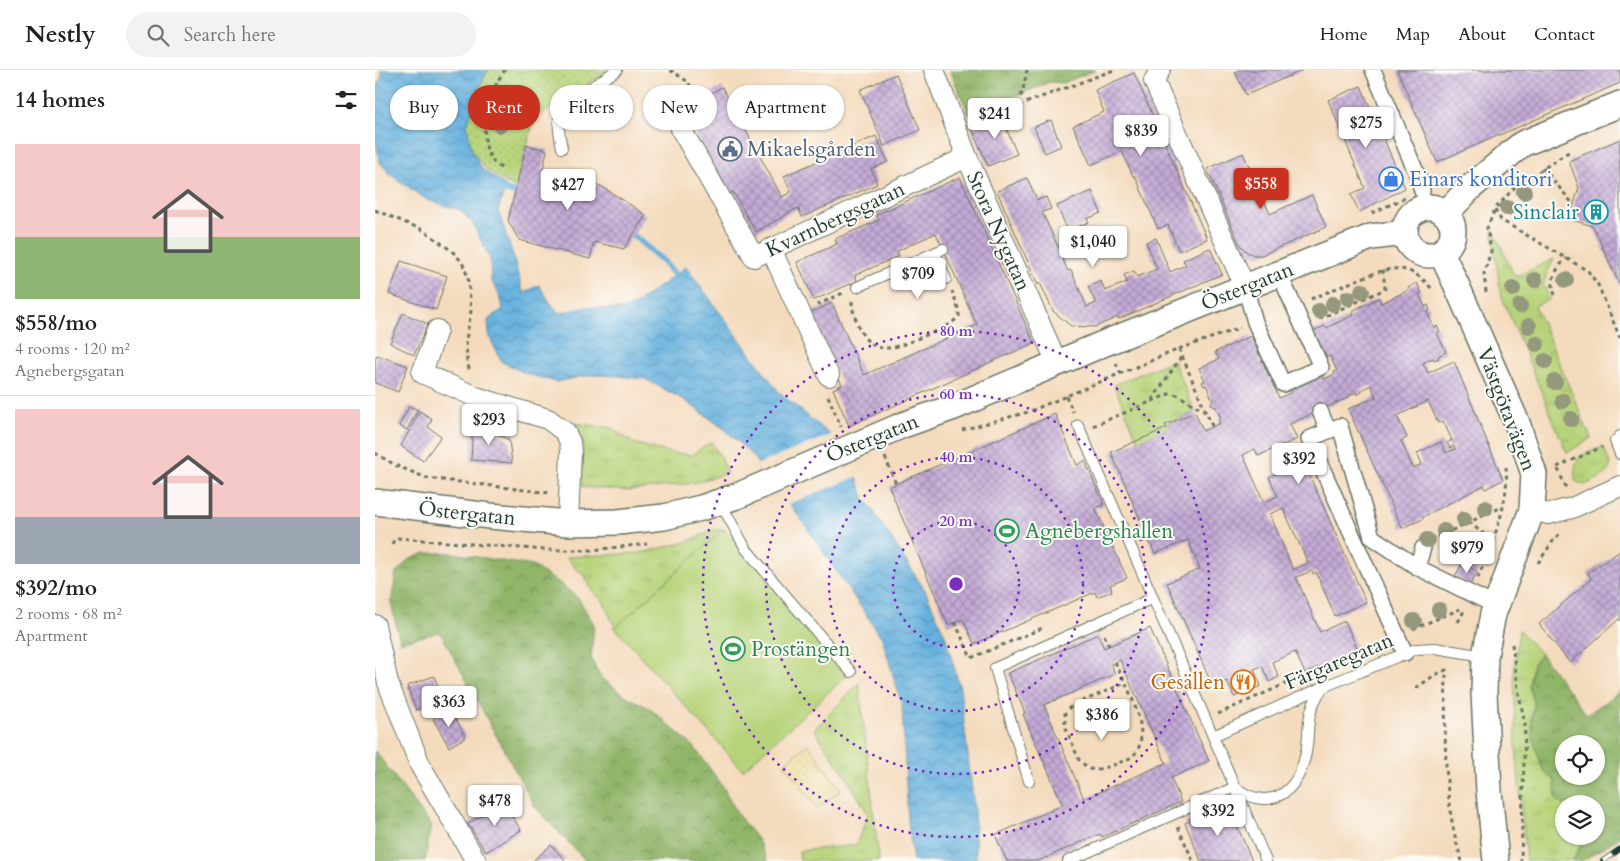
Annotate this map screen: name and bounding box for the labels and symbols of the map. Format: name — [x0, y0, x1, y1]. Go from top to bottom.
pin: $241 — [965, 98, 1025, 140]
pin: $275 — [1336, 106, 1396, 149]
pin: $839 — [1111, 114, 1171, 157]
place label: Mikaelsgården — [747, 135, 876, 164]
public building icon: Mikaelsgården — [717, 136, 743, 162]
place label: Einars konditori — [1409, 165, 1552, 194]
shop icon: Einars konditori — [1378, 166, 1404, 192]
street label: Stora Nygatan — [959, 167, 1038, 296]
pin: $427 — [538, 168, 598, 211]
pin: $558 — [1231, 168, 1291, 210]
street label: Kvarnbergsgatan — [761, 174, 910, 264]
place label: Sinclair — [1513, 198, 1579, 227]
building icon: Sinclair — [1583, 199, 1609, 225]
pin: $1,040 — [1052, 226, 1134, 268]
street label: Östergatan — [1197, 255, 1298, 318]
pin: $709 — [888, 258, 948, 300]
text: 80 m — [939, 321, 973, 341]
street label: Västgötavägen — [1470, 343, 1543, 475]
text: 60 m — [939, 384, 973, 404]
pin: $293 — [459, 404, 519, 446]
street label: Östergatan — [822, 407, 923, 470]
pin: $392 — [1269, 442, 1329, 485]
text: 40 m — [939, 447, 973, 467]
street label: Östergatan — [417, 494, 517, 533]
text: 20 m — [939, 511, 973, 531]
place label: Agnebergshallen — [1025, 517, 1173, 546]
sports icon: Agnebergshallen — [994, 518, 1020, 544]
pin: $979 — [1437, 532, 1497, 574]
centre of rings — [947, 575, 965, 593]
street label: Färgaregatan — [1280, 626, 1398, 697]
place label: Prostängen — [751, 635, 851, 664]
sports icon: Prostängen — [720, 636, 746, 662]
place label: Gesällen — [1150, 668, 1225, 697]
restaurant icon: Gesällen — [1230, 669, 1256, 695]
pin: $363 — [419, 686, 479, 728]
pin: $386 — [1072, 698, 1132, 741]
pin: $478 — [465, 784, 525, 827]
pin: $392 — [1188, 794, 1248, 837]

